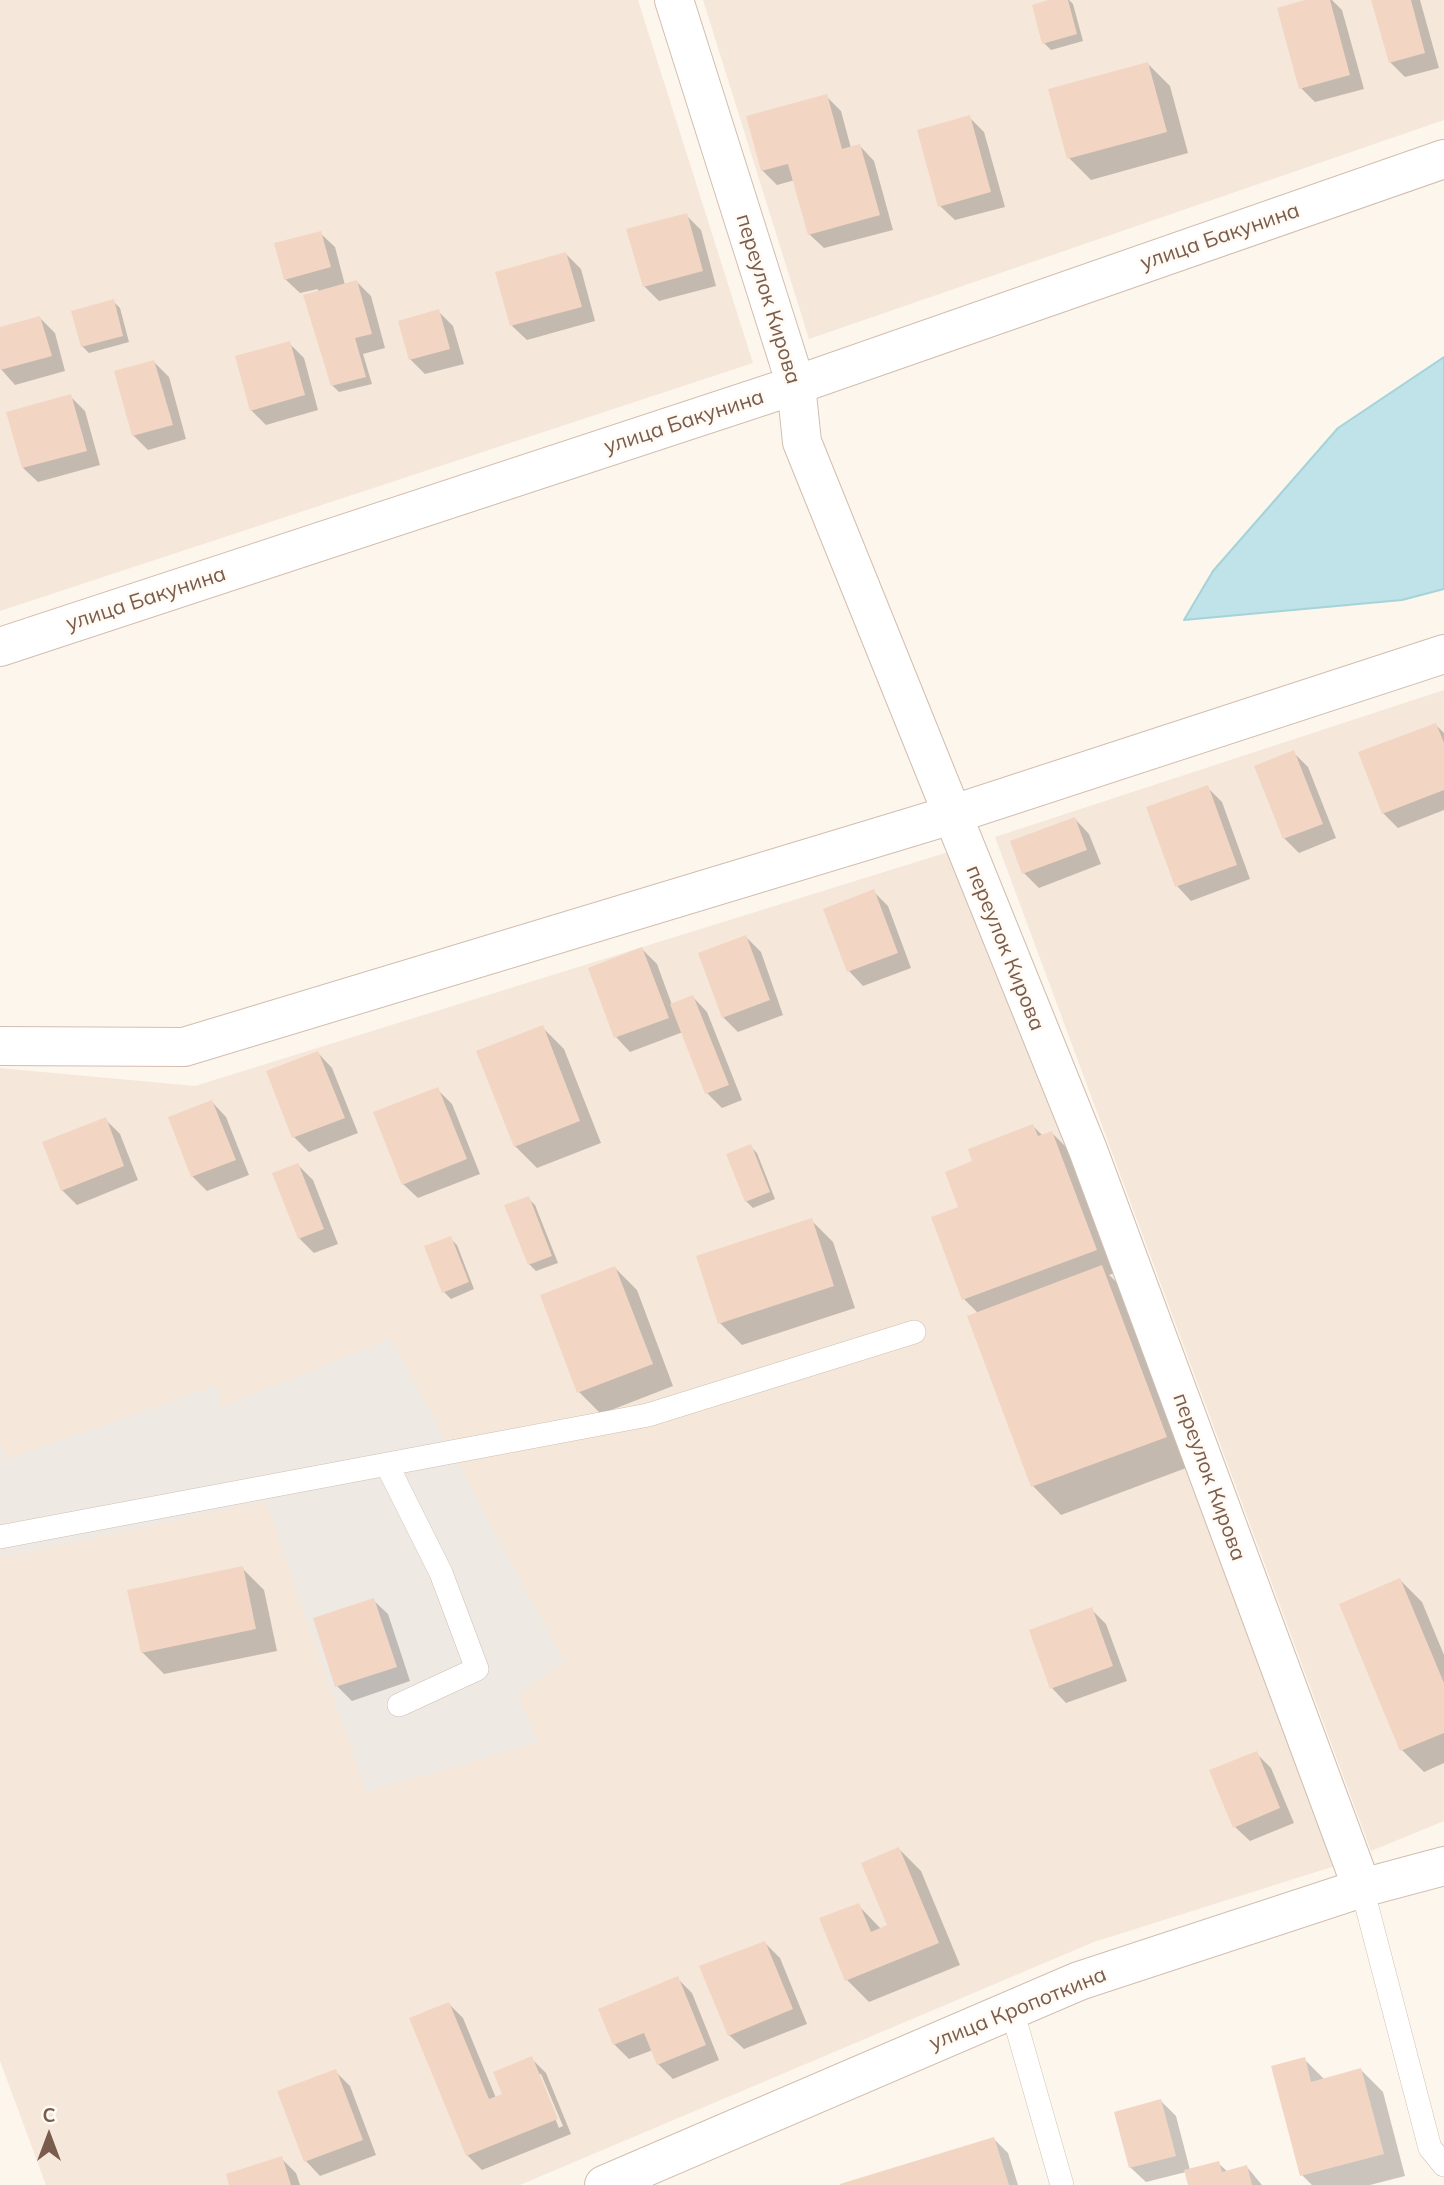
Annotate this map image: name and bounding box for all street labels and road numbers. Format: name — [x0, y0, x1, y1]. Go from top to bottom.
street label: улица Бакунина — [1137, 198, 1303, 276]
street label: переулок Кирова — [730, 211, 806, 387]
street label: улица Бакунина — [601, 384, 767, 460]
street label: улица Бакунина — [63, 561, 229, 637]
street label: переулок Кирова — [960, 862, 1050, 1034]
street label: переулок Кирова — [1167, 1390, 1251, 1564]
street label: улица Кропоткина — [926, 1962, 1110, 2056]

